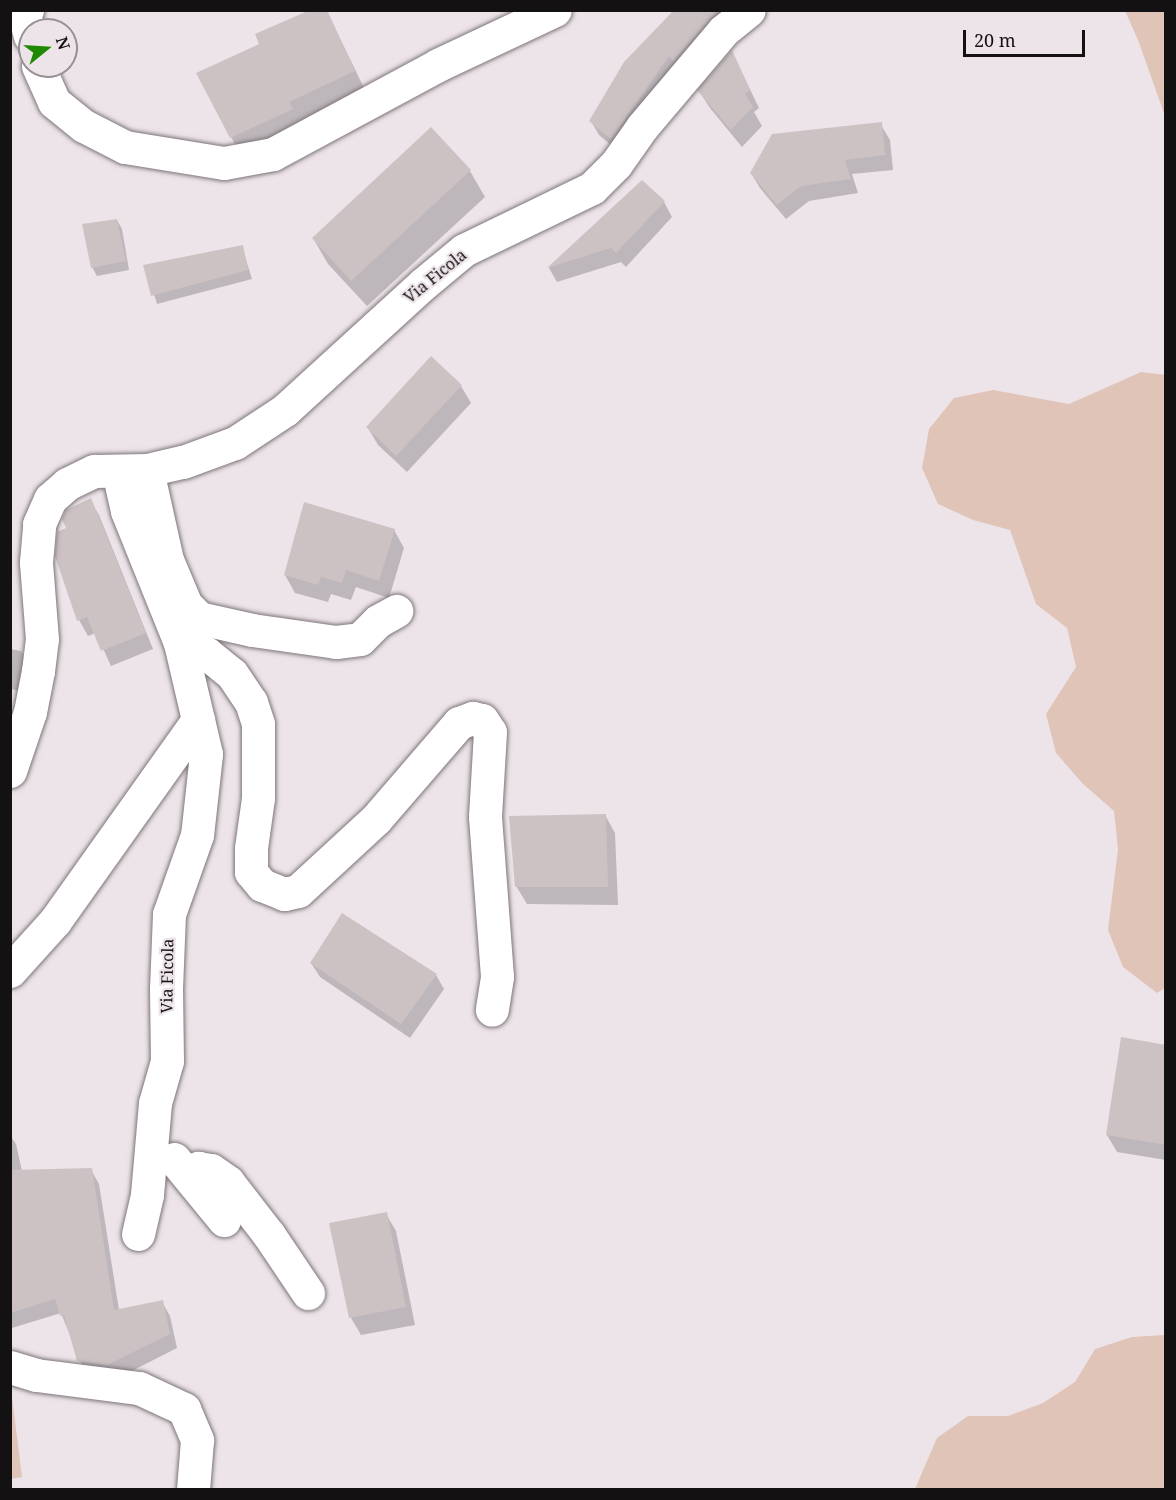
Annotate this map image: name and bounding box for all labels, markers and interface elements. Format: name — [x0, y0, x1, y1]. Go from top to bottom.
north arrow — [18, 18, 78, 78]
scale bar — [966, 18, 1088, 56]
text: 20 m — [974, 28, 1016, 52]
text: N — [51, 34, 76, 52]
street label: Via Ficola — [400, 245, 470, 307]
street label: Via Ficola — [157, 938, 177, 1014]

